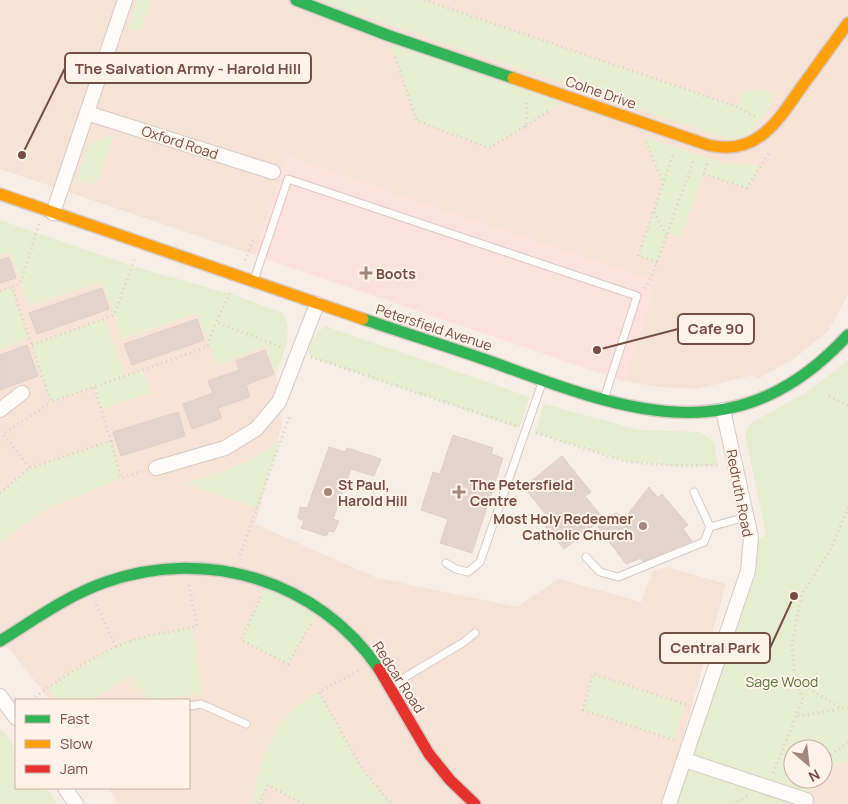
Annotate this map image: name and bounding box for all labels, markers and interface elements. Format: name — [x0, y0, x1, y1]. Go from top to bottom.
callout: The Salvation Army - Harold Hill — [65, 53, 311, 83]
text: The Salvation Army - Harold Hill — [75, 58, 301, 79]
street label: Colne Drive — [563, 71, 639, 113]
street label: Oxford Road — [139, 121, 221, 163]
place label: Boots — [376, 264, 416, 283]
marker: Boots — [360, 267, 372, 279]
street label: Petersfield Avenue — [373, 299, 495, 355]
callout: Cafe 90 — [678, 314, 754, 344]
text: Cafe 90 — [688, 318, 744, 339]
street label: Redruth Road — [722, 448, 758, 538]
place label: St Paul, Harold Hill — [338, 475, 408, 510]
place label: The Petersfield Centre — [470, 475, 573, 510]
marker: The Petersfield Centre — [452, 485, 466, 499]
marker: St Paul, Harold Hill — [322, 486, 334, 498]
place label: Most Holy Redeemer Catholic Church — [493, 509, 633, 544]
marker: Most Holy Redeemer Catholic Church — [637, 520, 649, 532]
callout: Central Park — [660, 633, 770, 663]
text: Central Park — [670, 637, 761, 658]
street label: Redcar Road — [369, 638, 429, 716]
park label: Sage Wood — [746, 672, 818, 691]
legend — [15, 699, 190, 789]
text: Fast — [60, 708, 89, 729]
text: Slow — [60, 733, 93, 754]
north arrow — [783, 739, 833, 789]
text: Jam — [60, 758, 88, 779]
text: N — [805, 765, 823, 787]

